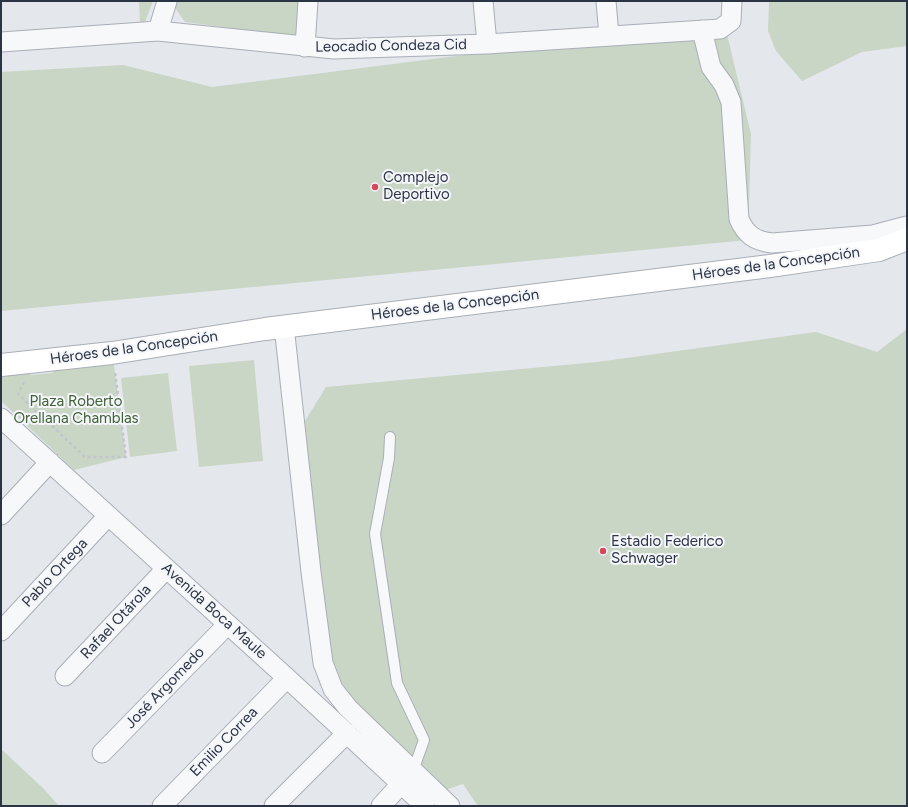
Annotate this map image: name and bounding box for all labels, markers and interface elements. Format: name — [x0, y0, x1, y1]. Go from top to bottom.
street label: Leocadio Condeza Cid — [315, 36, 467, 56]
place label: Complejo Deportivo — [383, 169, 450, 204]
marker: Complejo Deportivo — [370, 182, 380, 192]
street label: Héroes de la Concepción — [691, 243, 861, 285]
street label: Héroes de la Concepción — [370, 286, 540, 324]
street label: Héroes de la Concepción — [49, 327, 219, 369]
park label: Plaza Roberto Orellana Chamblas — [13, 393, 139, 428]
place label: Estadio Federico Schwager — [611, 533, 723, 568]
street label: Pablo Ortega — [19, 535, 91, 611]
marker: Estadio Federico Schwager — [598, 546, 608, 556]
street label: Avenida Boca Maule — [158, 559, 270, 663]
street label: Rafael Otárola — [77, 581, 155, 663]
street label: José Argomedo — [122, 643, 208, 733]
street label: Emilio Correa — [186, 703, 262, 781]

